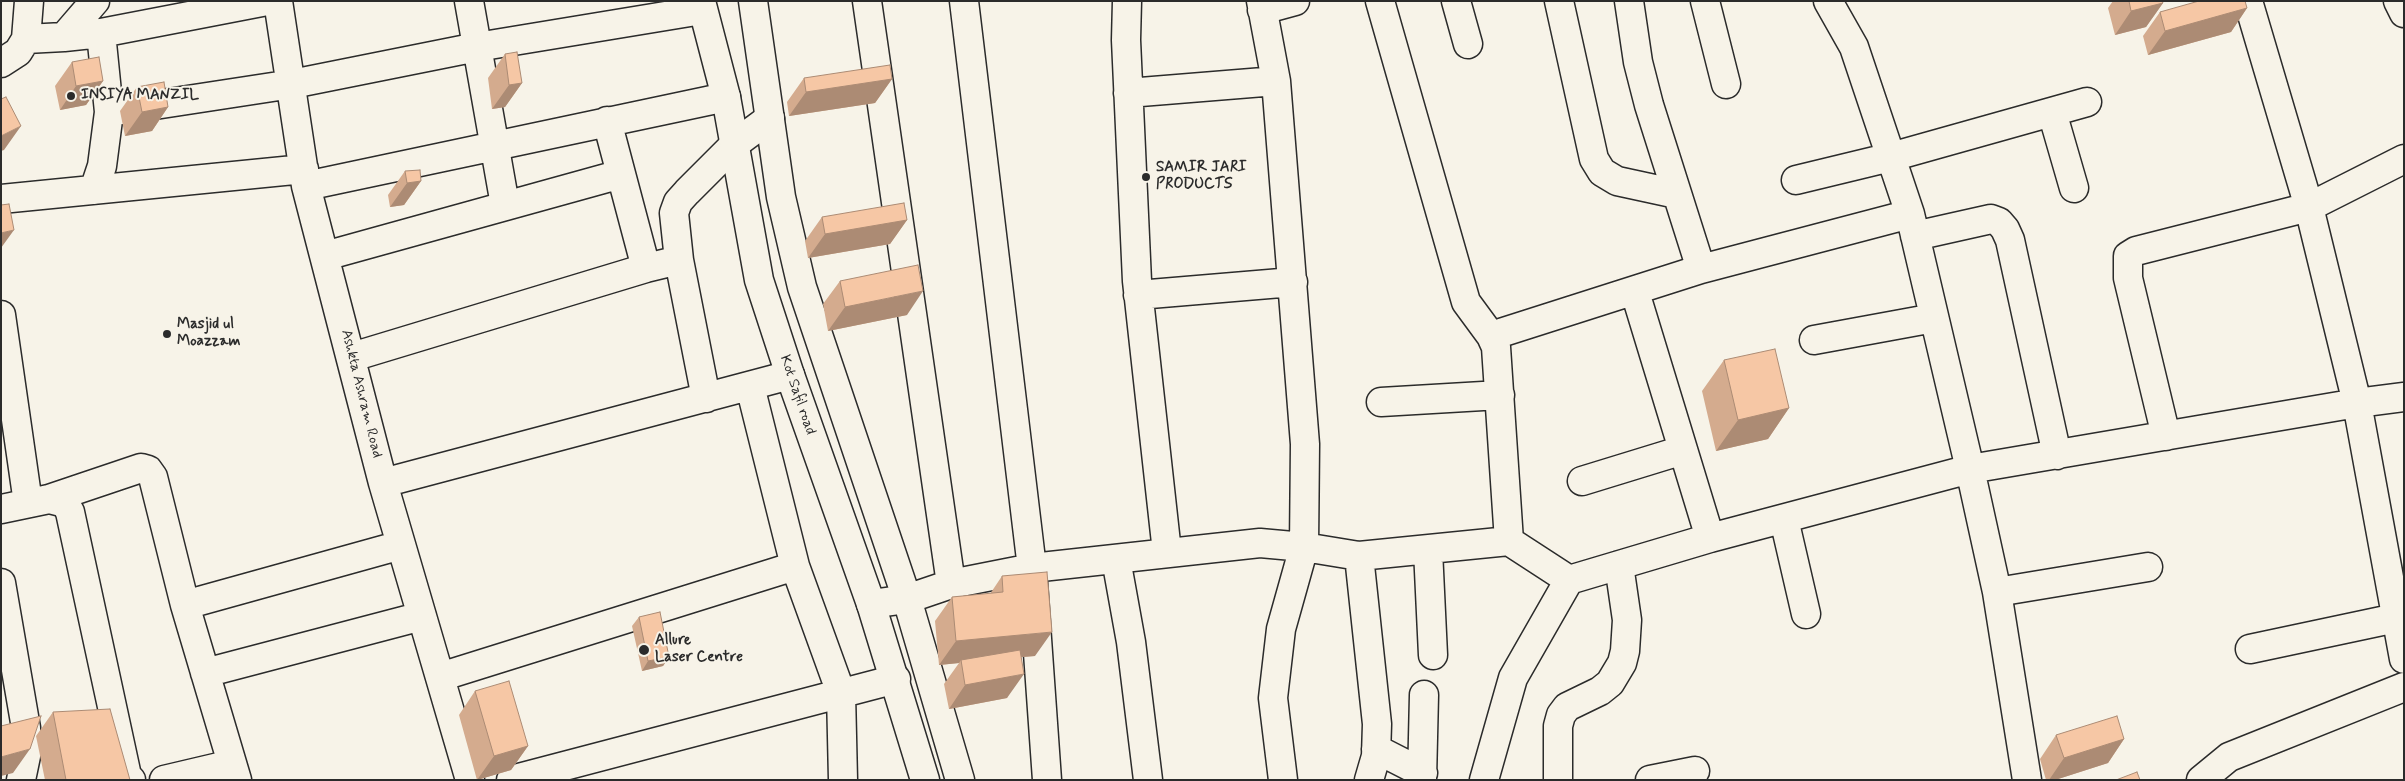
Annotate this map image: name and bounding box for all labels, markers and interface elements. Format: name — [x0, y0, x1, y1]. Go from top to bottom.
place label: INSIYA MANZIL — [81, 87, 199, 105]
marker: INSIYA MANZIL — [65, 90, 77, 102]
place label: SAMIR JARI PRODUCTS — [1156, 159, 1247, 194]
marker: SAMIR JARI PRODUCTS — [1140, 171, 1152, 183]
place label: Masjid ul Moazzam — [177, 316, 240, 351]
marker: Masjid ul Moazzam — [161, 328, 173, 340]
street label: Ashkta Ashram Road — [336, 328, 386, 460]
street label: Kot Safil road — [775, 353, 819, 437]
place label: Allure Laser Centre — [655, 632, 743, 667]
marker: Allure Laser Centre — [637, 643, 651, 657]

